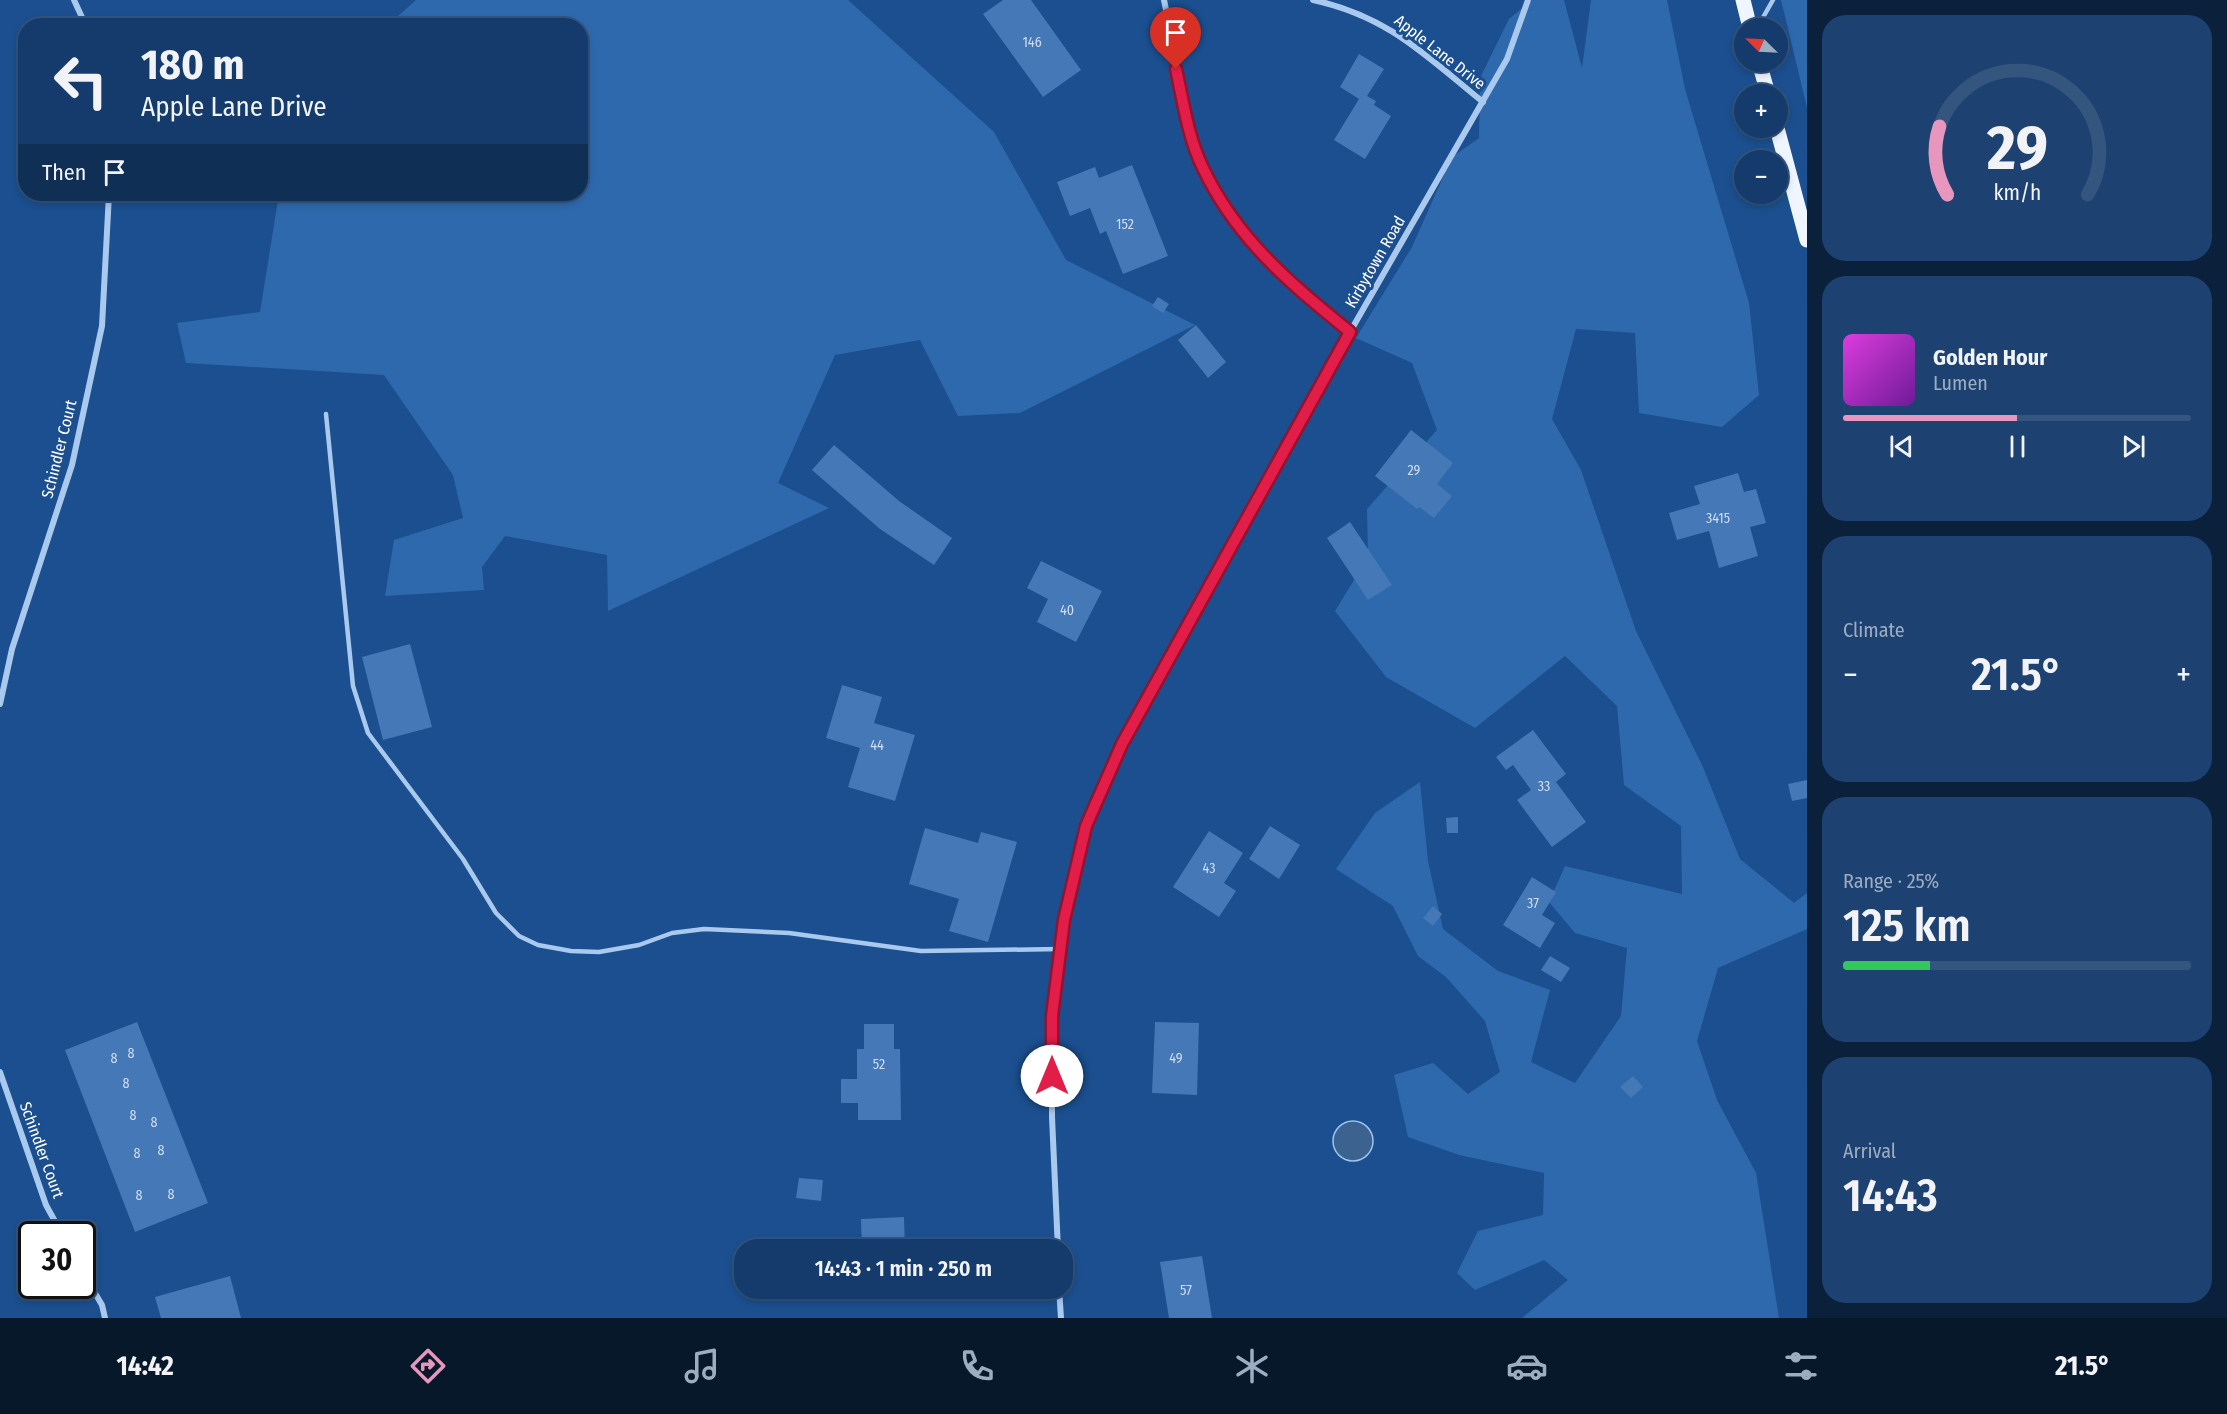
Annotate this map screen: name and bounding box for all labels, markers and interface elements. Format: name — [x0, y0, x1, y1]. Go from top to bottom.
pin — [1150, 7, 1201, 69]
street label: Apple Lane Drive — [1391, 11, 1489, 93]
icon: arrive — [1159, 16, 1192, 49]
north arrow — [1734, 18, 1788, 72]
map controls — [1734, 18, 1788, 204]
house number: 146 — [1022, 34, 1042, 51]
text: 180 m — [141, 40, 245, 90]
icon: left — [42, 42, 120, 120]
button: + — [1734, 84, 1788, 138]
text: Apple Lane Drive — [141, 91, 327, 123]
text: 29 — [1986, 111, 2047, 186]
button: − — [1734, 150, 1788, 204]
icon: arrive — [98, 156, 131, 189]
text: Then — [42, 159, 86, 186]
text: km/h — [1993, 180, 2041, 206]
street label: Kirbytown Road — [1341, 213, 1409, 311]
house number: 152 — [1116, 216, 1134, 233]
text: Golden Hour — [1933, 344, 2047, 371]
text: Lumen — [1933, 371, 1988, 395]
street label: Schindler Court — [38, 397, 81, 500]
icon: previous — [1885, 430, 1918, 463]
icon: pause — [2001, 430, 2034, 463]
icon: next — [2117, 430, 2150, 463]
house number: 29 — [1408, 462, 1421, 479]
house number: 3415 — [1706, 510, 1730, 527]
house number: 40 — [1060, 602, 1074, 619]
text: Climate — [1843, 618, 1905, 642]
text: 21.5° — [1971, 648, 2063, 702]
text: − — [1843, 655, 1858, 695]
text: + — [2176, 655, 2191, 695]
house number: 44 — [870, 737, 884, 754]
house number: 33 — [1538, 778, 1550, 795]
house number: 43 — [1203, 860, 1215, 877]
text: Range · 25% — [1843, 869, 1939, 893]
house number: 37 — [1527, 895, 1539, 912]
text: 125 km — [1843, 899, 1971, 953]
position arrow — [1020, 1044, 1084, 1108]
house number: 8 — [128, 1045, 135, 1062]
house number: 8 — [111, 1050, 118, 1067]
house number: 49 — [1169, 1050, 1183, 1067]
house number: 52 — [873, 1056, 885, 1073]
house number: 8 — [123, 1075, 130, 1092]
street label: Schindler Court — [16, 1099, 68, 1201]
house number: 8 — [130, 1107, 137, 1124]
house number: 8 — [151, 1114, 158, 1131]
text: Arrival — [1843, 1139, 1896, 1163]
house number: 8 — [158, 1142, 165, 1159]
house number: 8 — [134, 1145, 141, 1162]
text: 14:43 — [1843, 1169, 1938, 1223]
house number: 8 — [168, 1186, 175, 1203]
house number: 8 — [136, 1187, 143, 1204]
speed limit sign: 30 — [18, 1221, 96, 1299]
text: 14:43 · 1 min · 250 m — [815, 1255, 992, 1282]
house number: 57 — [1180, 1282, 1192, 1299]
icon: directions — [407, 1345, 449, 1387]
icon: music — [681, 1345, 723, 1387]
icon: phone — [956, 1345, 998, 1387]
icon: climate — [1231, 1345, 1273, 1387]
icon: car — [1506, 1345, 1548, 1387]
icon: filters — [1780, 1345, 1822, 1387]
text: 14:42 — [116, 1350, 174, 1382]
text: 21.5° — [2055, 1350, 2111, 1382]

